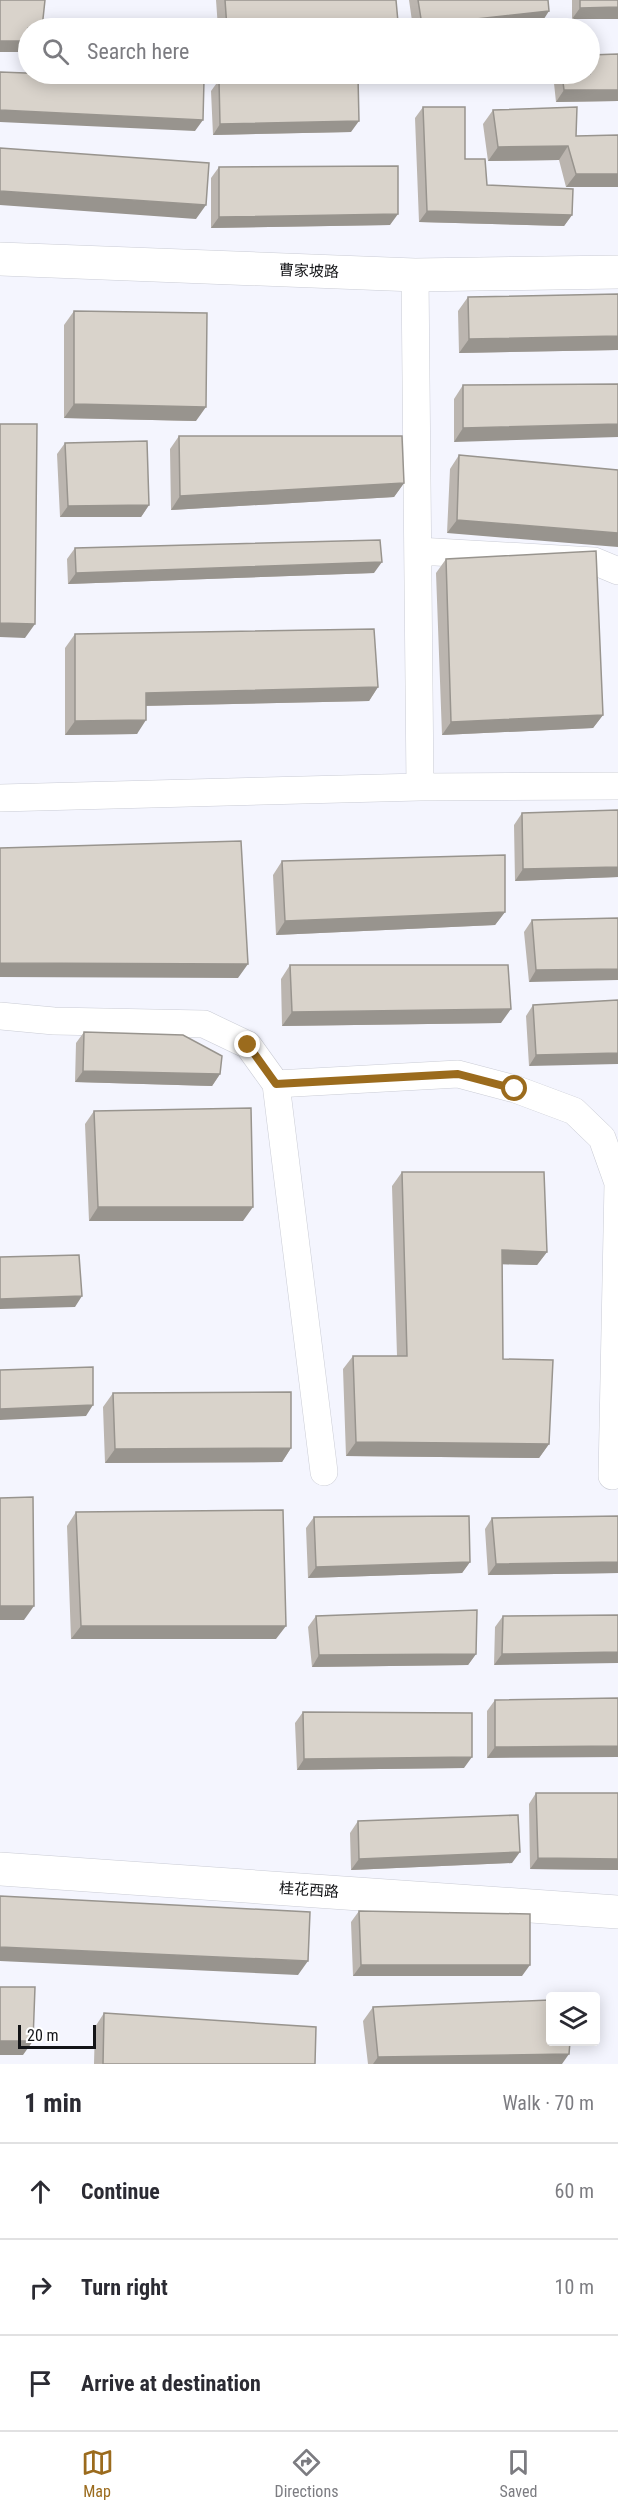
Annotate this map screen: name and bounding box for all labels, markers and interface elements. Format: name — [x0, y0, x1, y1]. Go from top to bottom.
search box — [18, 18, 600, 84]
icon: search — [39, 35, 72, 68]
text: Search here — [87, 39, 189, 64]
street label: 曹家坡路 — [279, 261, 339, 281]
route end — [234, 1031, 260, 1057]
route start — [501, 1075, 527, 1101]
street label: 桂花西路 — [278, 1879, 340, 1901]
map controls — [546, 1992, 600, 2046]
button: layers — [546, 1992, 600, 2046]
scale bar — [18, 2022, 96, 2050]
text: 20 m — [27, 2026, 59, 2045]
text: 1 min — [24, 2088, 82, 2118]
text: Walk · 70 m — [502, 2091, 594, 2115]
icon: ahead — [24, 2175, 57, 2208]
text: Continue — [81, 2179, 160, 2204]
text: 60 m — [555, 2179, 594, 2203]
icon: right — [24, 2271, 57, 2304]
text: Turn right — [81, 2275, 168, 2300]
text: 10 m — [555, 2275, 594, 2299]
icon: arrive — [24, 2367, 57, 2400]
text: Arrive at destination — [81, 2371, 261, 2396]
tab: Map — [81, 2446, 114, 2501]
tab: Directions — [275, 2446, 338, 2501]
tab: Saved — [499, 2446, 537, 2501]

